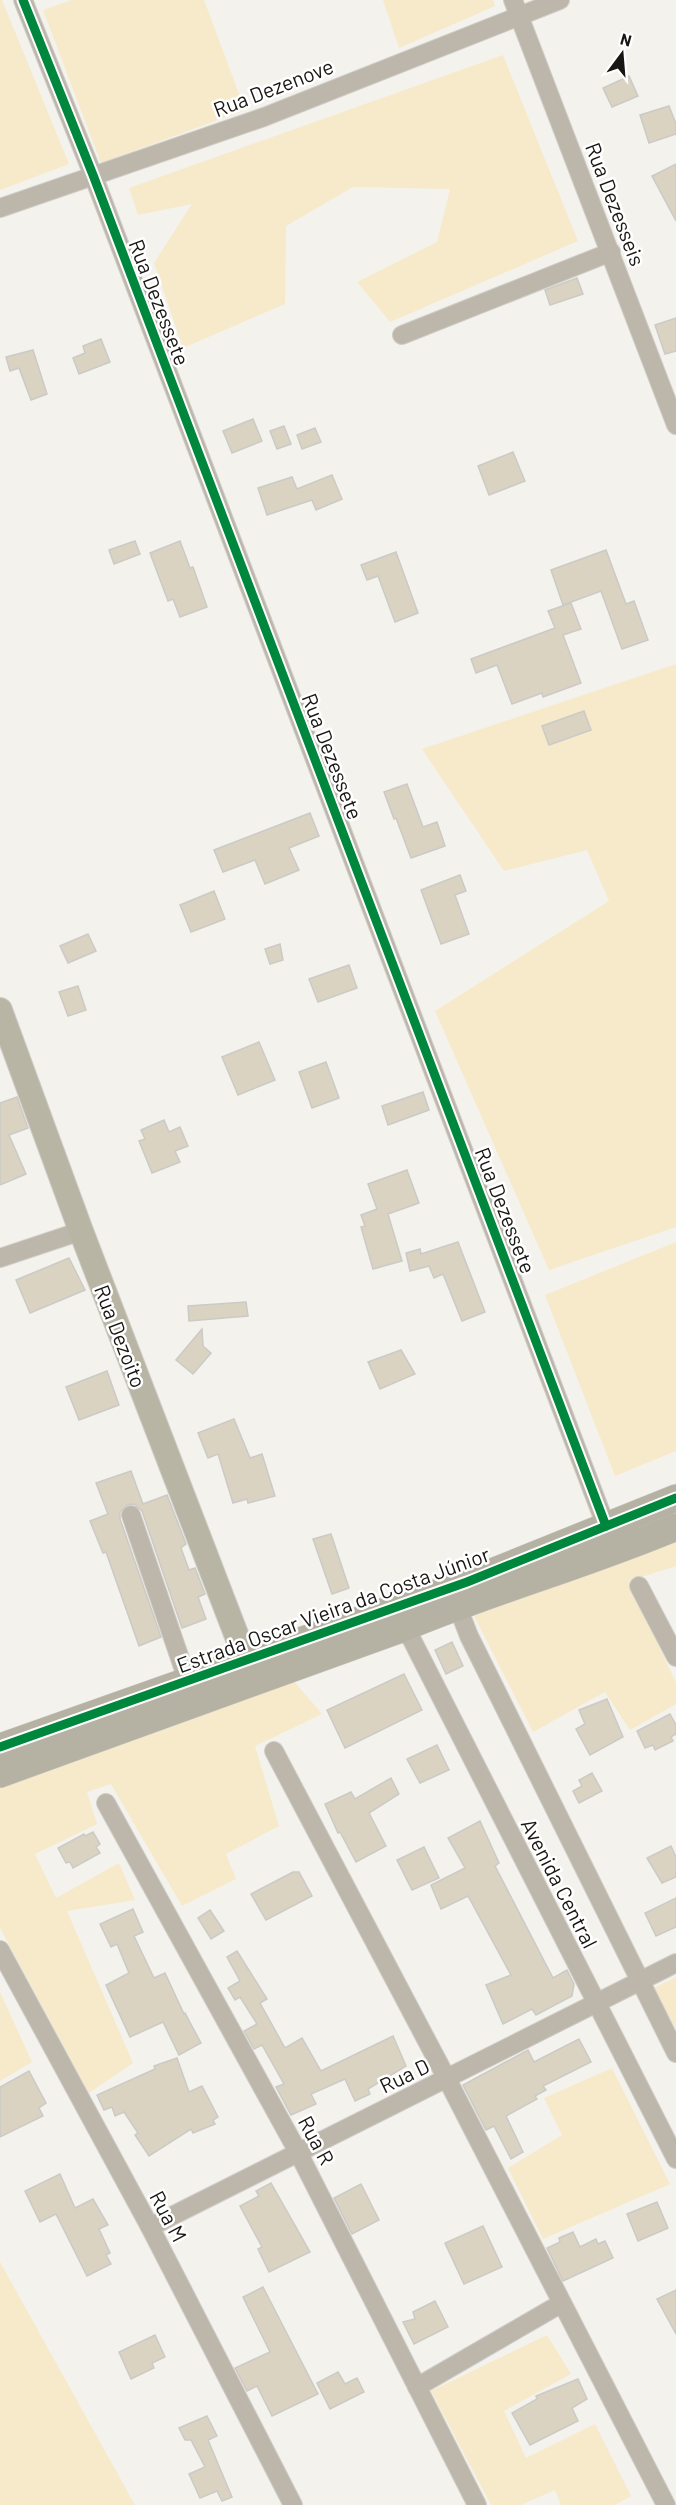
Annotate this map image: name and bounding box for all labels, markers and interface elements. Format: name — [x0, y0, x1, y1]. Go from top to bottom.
north arrow — [592, 24, 652, 84]
text: N — [619, 29, 634, 50]
street label: Rua Dezenove — [209, 53, 337, 121]
street label: Rua Dezesseis — [581, 139, 651, 269]
street label: Rua Dezessete — [124, 235, 196, 369]
street label: Rua Dezessete — [297, 689, 369, 823]
street label: Rua Dezessete — [470, 1143, 542, 1277]
street label: Rua Dezoito — [90, 1281, 152, 1391]
street label: Estrada Oscar Vieira da Costa Júnior — [173, 1541, 493, 1677]
street label: Avenida Central — [517, 1814, 603, 1952]
street label: Rua D — [375, 2052, 433, 2098]
street label: Rua R — [294, 2111, 340, 2169]
street label: Rua M — [145, 2186, 193, 2246]

